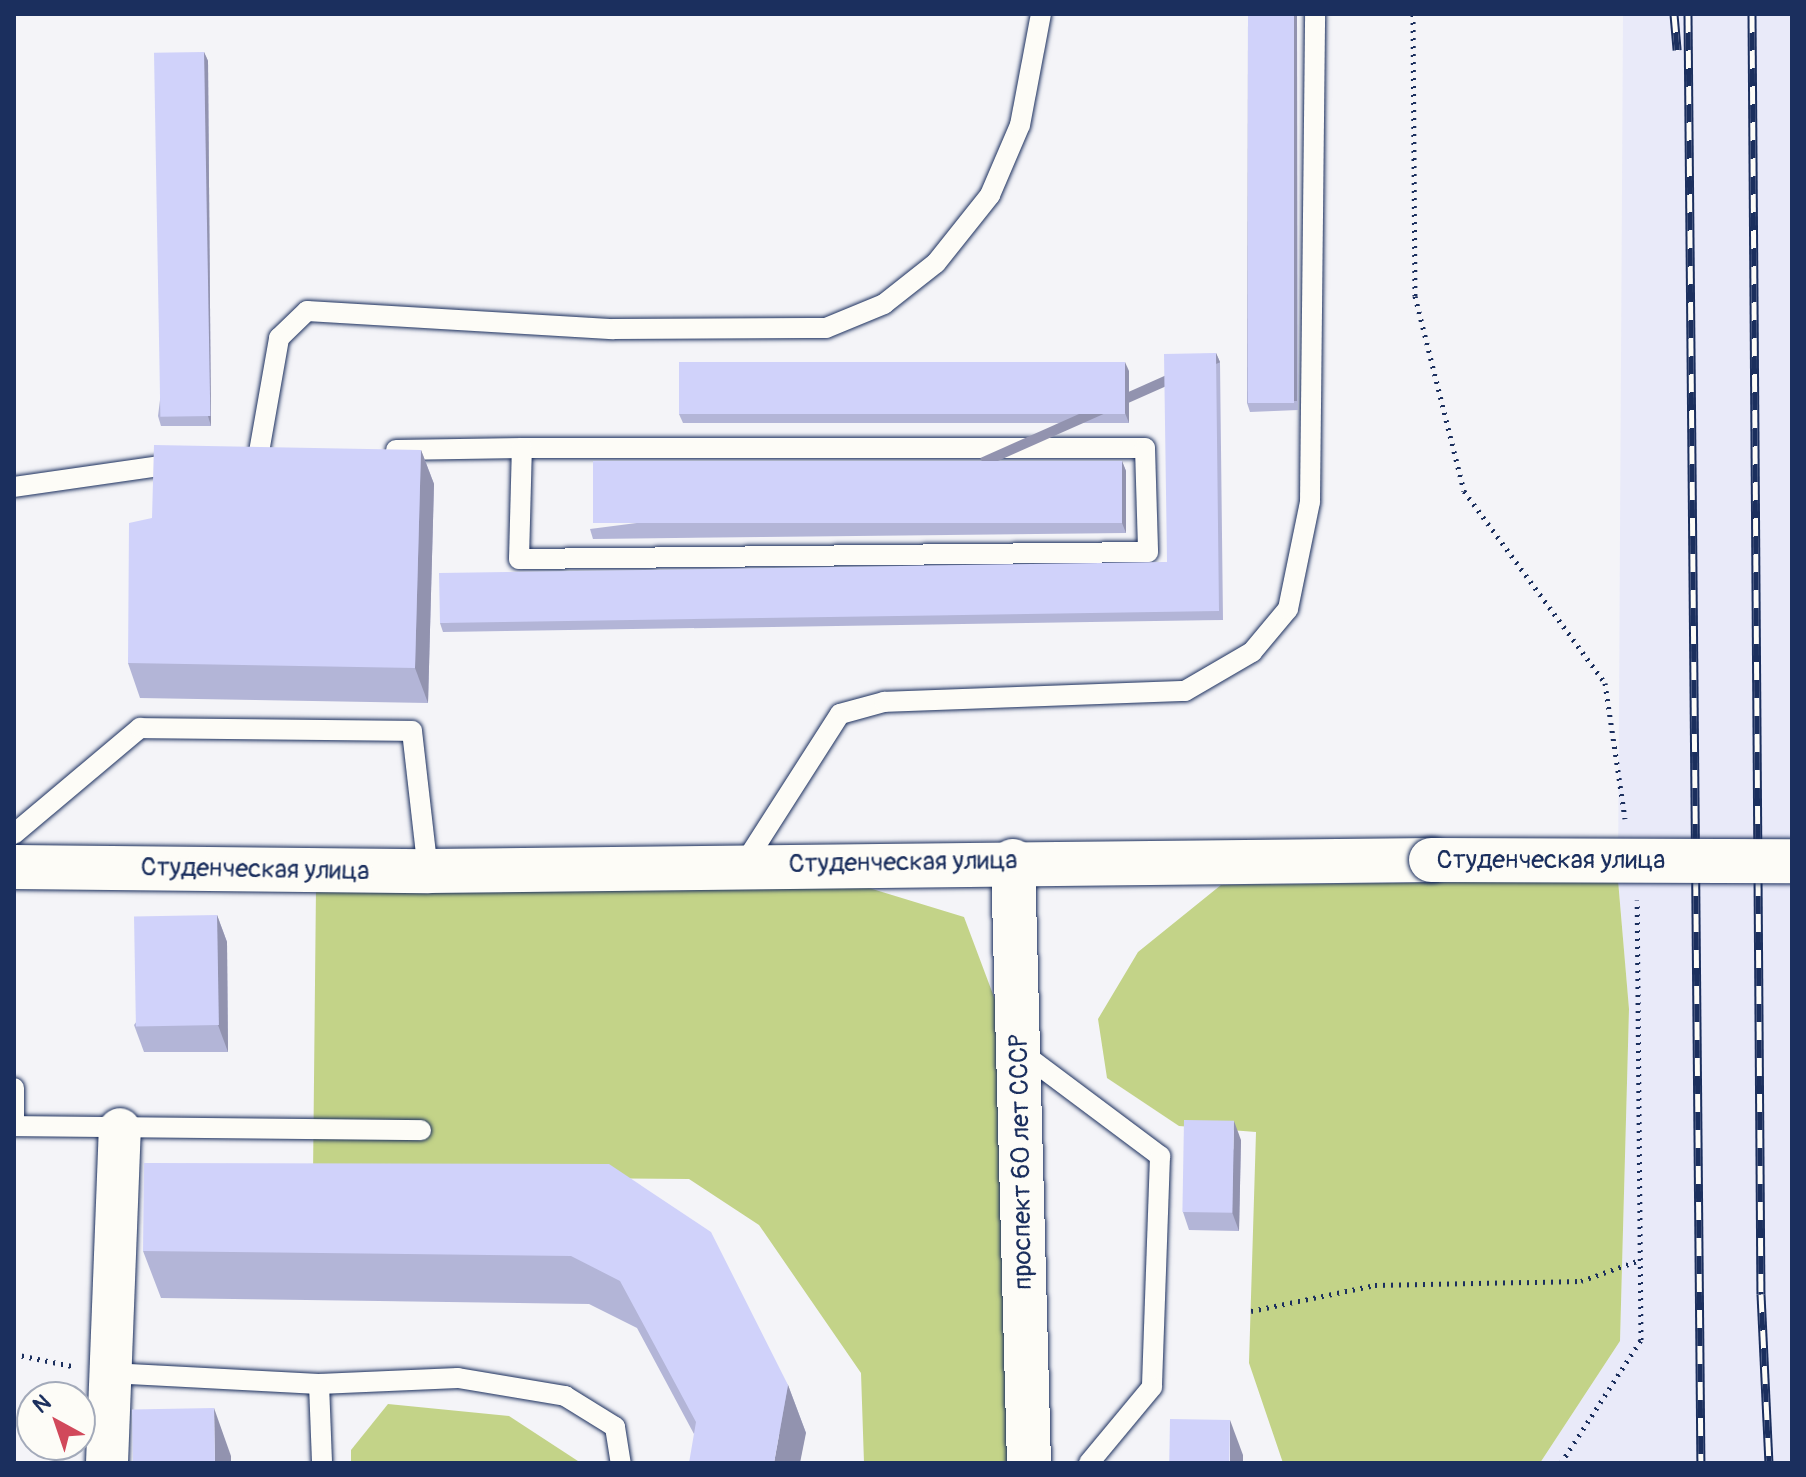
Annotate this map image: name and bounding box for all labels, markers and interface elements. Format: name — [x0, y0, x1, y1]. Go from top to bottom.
street label: Студенческая улица — [788, 845, 1018, 881]
street label: Студенческая улица — [1437, 845, 1665, 877]
street label: Студенческая улица — [140, 852, 370, 888]
street label: проспект 60 лет СССР — [1004, 1034, 1040, 1290]
north arrow — [16, 1381, 96, 1461]
text: N — [27, 1389, 57, 1420]

